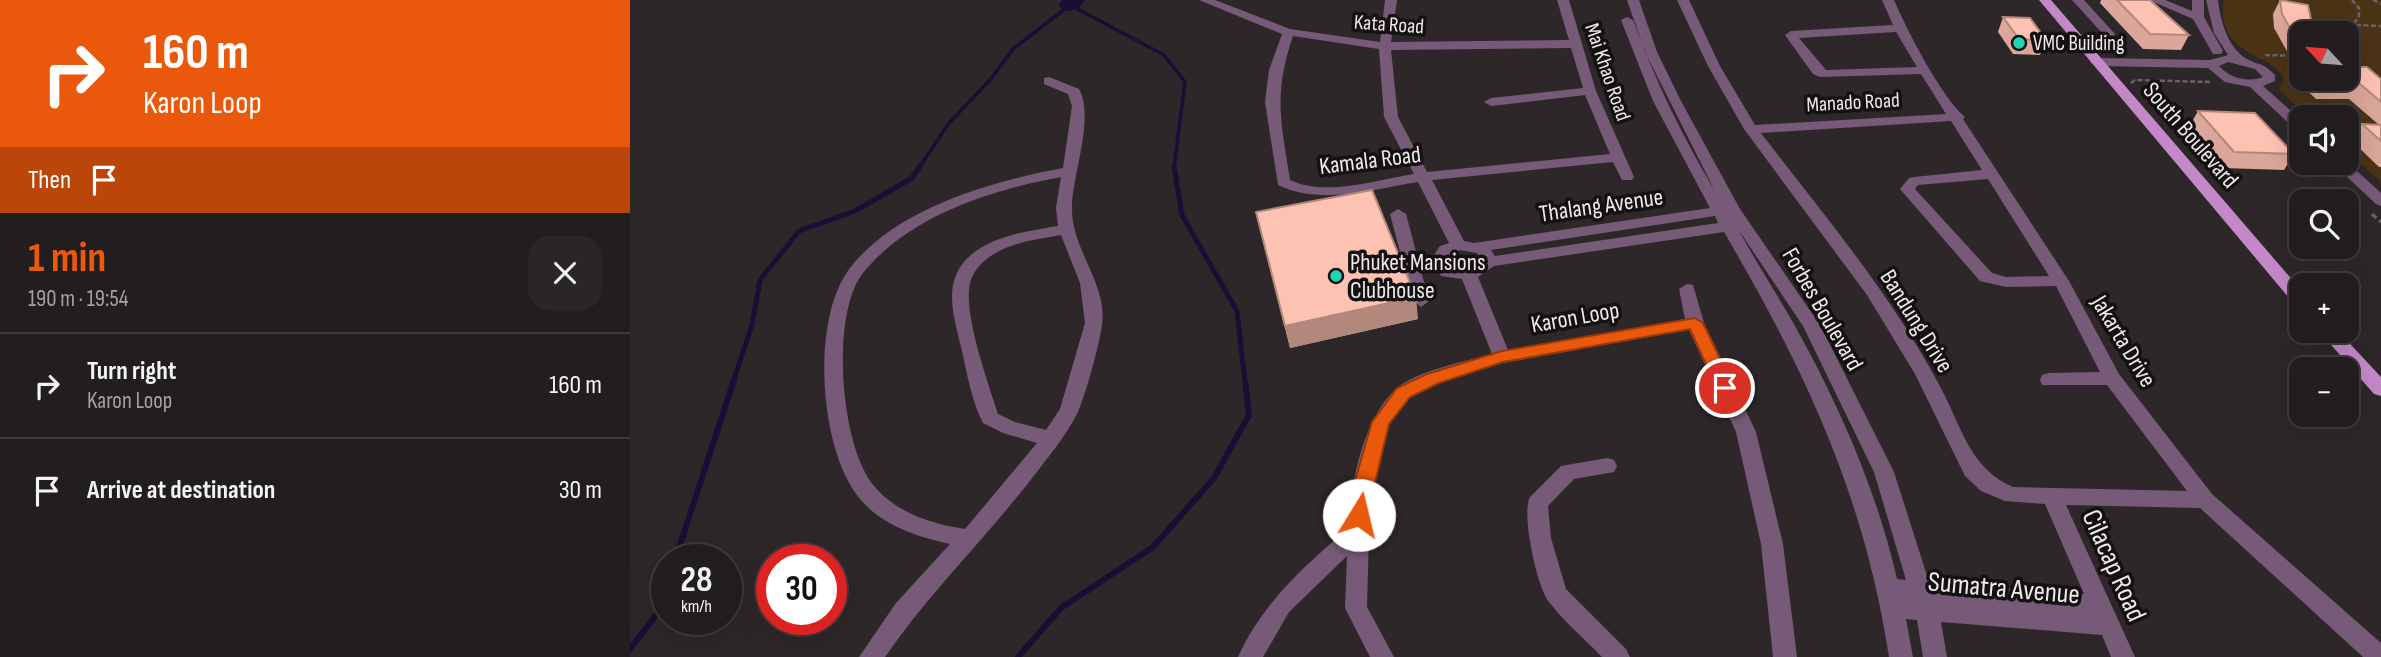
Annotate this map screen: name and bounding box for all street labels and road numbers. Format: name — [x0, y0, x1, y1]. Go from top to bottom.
street label: Kata Road — [1353, 10, 1425, 39]
street label: Mai Khao Road — [1579, 20, 1636, 124]
street label: South Boulevard — [2137, 76, 2245, 194]
street label: Manado Road — [1806, 88, 1900, 117]
street label: Kamala Road — [1318, 140, 1423, 181]
street label: Thalang Avenue — [1537, 182, 1665, 229]
street label: Forbes Boulevard — [1776, 243, 1869, 376]
street label: Bandung Drive — [1874, 264, 1960, 378]
street label: Jakarta Drive — [2084, 289, 2162, 392]
street label: Karon Loop — [1529, 295, 1621, 339]
street label: Cilacap Road — [2074, 505, 2153, 627]
street label: Sumatra Avenue — [1927, 565, 2081, 612]

